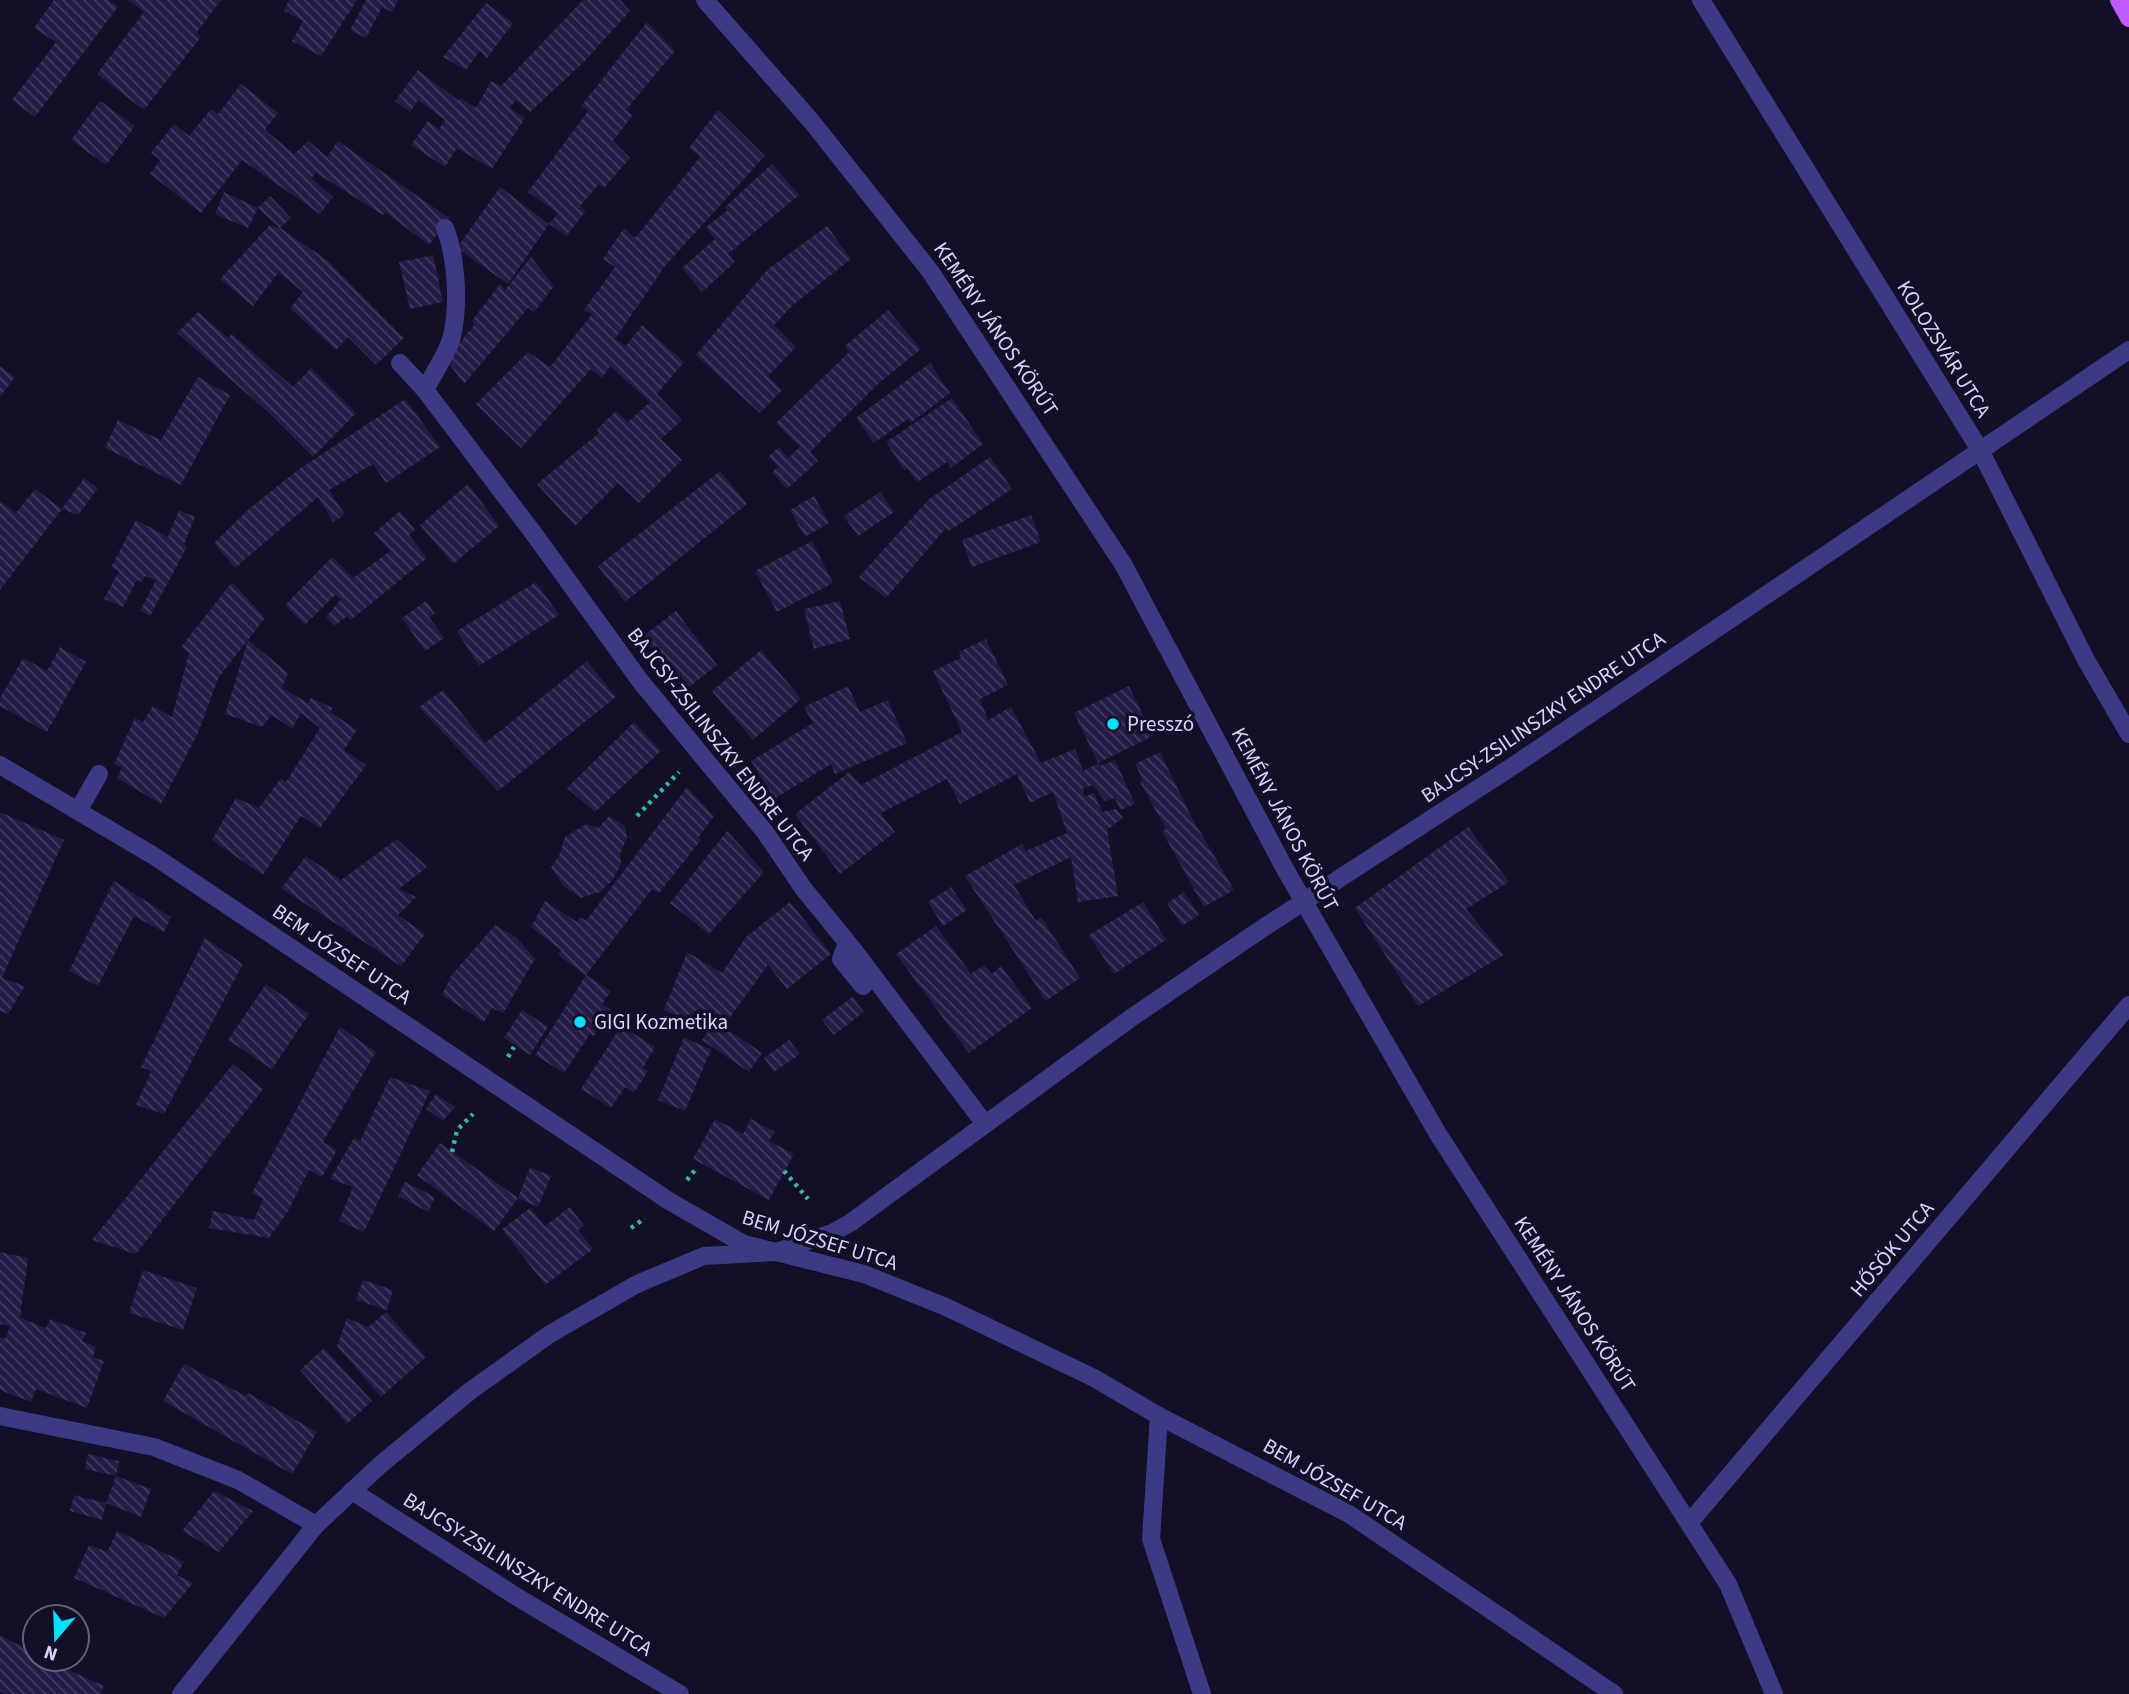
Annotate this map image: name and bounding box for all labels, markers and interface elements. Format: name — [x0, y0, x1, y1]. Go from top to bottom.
street label: KEMÉNY JÁNOS KÖRÚT — [926, 236, 1066, 422]
street label: KOLOZSVÁR UTCA — [1890, 275, 1999, 424]
street label: BAJCSY-ZSILINSZKY ENDRE UTCA — [620, 621, 822, 867]
street label: BAJCSY-ZSILINSZKY ENDRE UTCA — [1415, 624, 1672, 810]
place label: Presszó — [1127, 709, 1194, 739]
marker: Presszó — [1105, 716, 1121, 732]
street label: KEMÉNY JÁNOS KÖRÚT — [1224, 722, 1346, 916]
street label: BEM JÓZSEF UTCA — [267, 896, 418, 1012]
place label: GIGI Kozmetika — [594, 1007, 728, 1037]
marker: GIGI Kozmetika — [572, 1014, 588, 1030]
street label: HŐSÖK UTCA — [1843, 1194, 1941, 1303]
street label: BEM JÓZSEF UTCA — [738, 1202, 902, 1278]
street label: KEMÉNY JÁNOS KÖRÚT — [1507, 1210, 1643, 1398]
street label: BEM JÓZSEF UTCA — [1257, 1431, 1413, 1538]
street label: BAJCSY-ZSILINSZKY ENDRE UTCA — [398, 1485, 659, 1664]
north arrow — [21, 1603, 91, 1673]
text: N — [41, 1638, 61, 1667]

